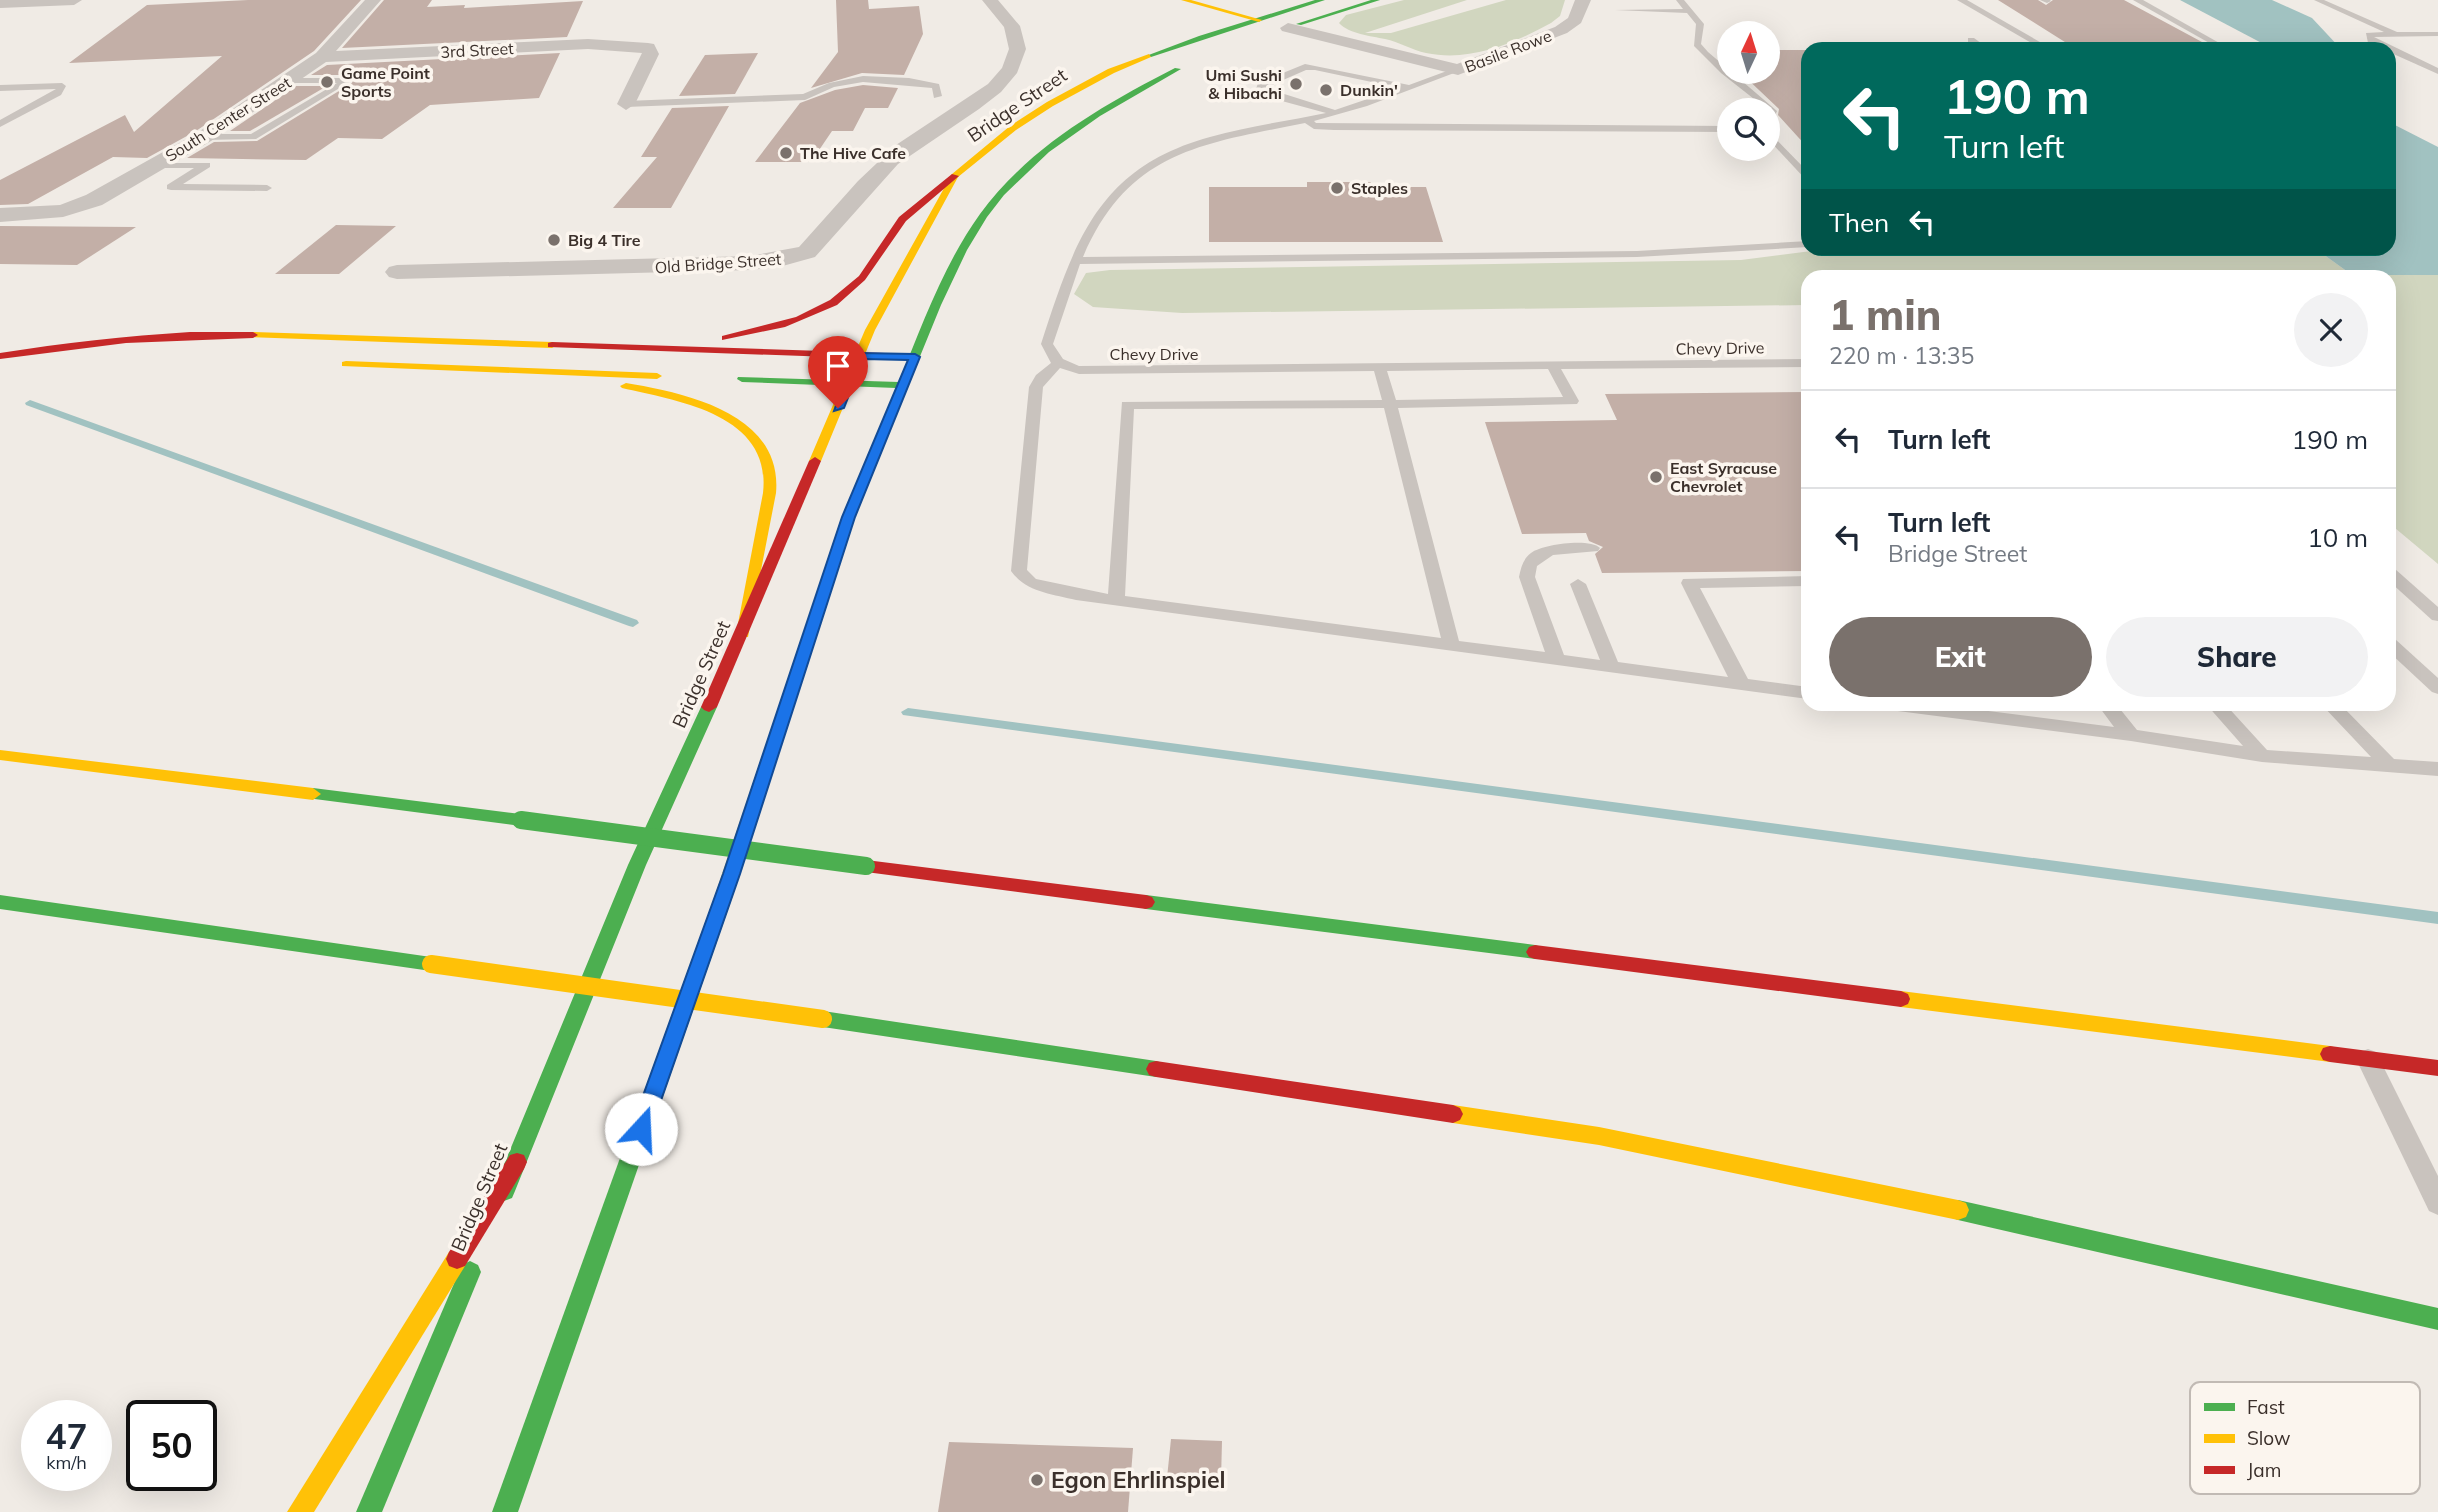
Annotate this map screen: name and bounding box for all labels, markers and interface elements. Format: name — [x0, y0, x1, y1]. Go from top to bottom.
north arrow — [1717, 21, 1780, 84]
map controls — [1717, 21, 1780, 161]
street label: Basile Rowe — [1462, 25, 1554, 77]
street label: 3rd Street — [440, 38, 515, 62]
place label: Game Point Sports — [341, 63, 430, 101]
street label: Bridge Street — [963, 63, 1072, 147]
place label: Umi Sushi & Hibachi — [1206, 65, 1282, 103]
text: 190 m — [1944, 65, 2090, 126]
icon: left — [1829, 70, 1920, 161]
street label: South Center Street — [161, 72, 295, 166]
marker: Game Point Sports — [319, 74, 335, 90]
marker: Umi Sushi & Hibachi — [1288, 76, 1304, 92]
place label: Dunkin' — [1340, 80, 1398, 100]
marker: Dunkin' — [1318, 82, 1334, 98]
button: search — [1717, 98, 1780, 161]
text: Turn left — [1944, 126, 2064, 166]
place label: The Hive Cafe — [800, 143, 906, 163]
marker: The Hive Cafe — [778, 145, 794, 161]
place label: Staples — [1351, 178, 1408, 198]
marker: Staples — [1329, 180, 1345, 196]
icon: left — [1903, 203, 1941, 241]
text: Then — [1829, 206, 1889, 239]
place label: Big 4 Tire — [568, 230, 641, 250]
marker: Big 4 Tire — [546, 232, 562, 248]
street label: Old Bridge Street — [654, 249, 782, 277]
text: 1 min — [1829, 288, 1942, 341]
button: close — [2294, 293, 2368, 367]
pin — [808, 336, 868, 408]
street label: Chevy Drive — [1675, 337, 1765, 359]
text: 220 m · 13:35 — [1829, 341, 1974, 370]
street label: Chevy Drive — [1110, 344, 1198, 364]
icon: arrive — [819, 347, 857, 385]
icon: left — [1829, 420, 1867, 458]
text: Turn left — [1888, 423, 1990, 456]
text: 190 m — [2292, 423, 2368, 456]
place label: East Syracuse Chevrolet — [1670, 458, 1777, 496]
marker: East Syracuse Chevrolet — [1648, 469, 1664, 485]
text: Turn left — [1888, 506, 1990, 539]
icon: left — [1829, 518, 1867, 556]
text: 10 m — [2307, 521, 2368, 554]
text: Bridge Street — [1888, 539, 2027, 568]
street label: Bridge Street — [667, 616, 735, 731]
button: Exit — [1829, 617, 2092, 697]
button: Share — [2106, 617, 2368, 697]
position arrow — [604, 1092, 678, 1166]
street label: Bridge Street — [445, 1139, 513, 1255]
legend — [2190, 1382, 2420, 1494]
text: Fast — [2247, 1395, 2285, 1419]
speed limit sign: 50 — [126, 1400, 217, 1491]
text: 47 — [45, 1414, 88, 1458]
text: Slow — [2247, 1426, 2291, 1450]
text: km/h — [46, 1451, 87, 1474]
text: Jam — [2247, 1458, 2281, 1482]
place label: Egon Ehrlinspiel — [1051, 1465, 1226, 1494]
marker: Egon Ehrlinspiel — [1029, 1472, 1045, 1488]

